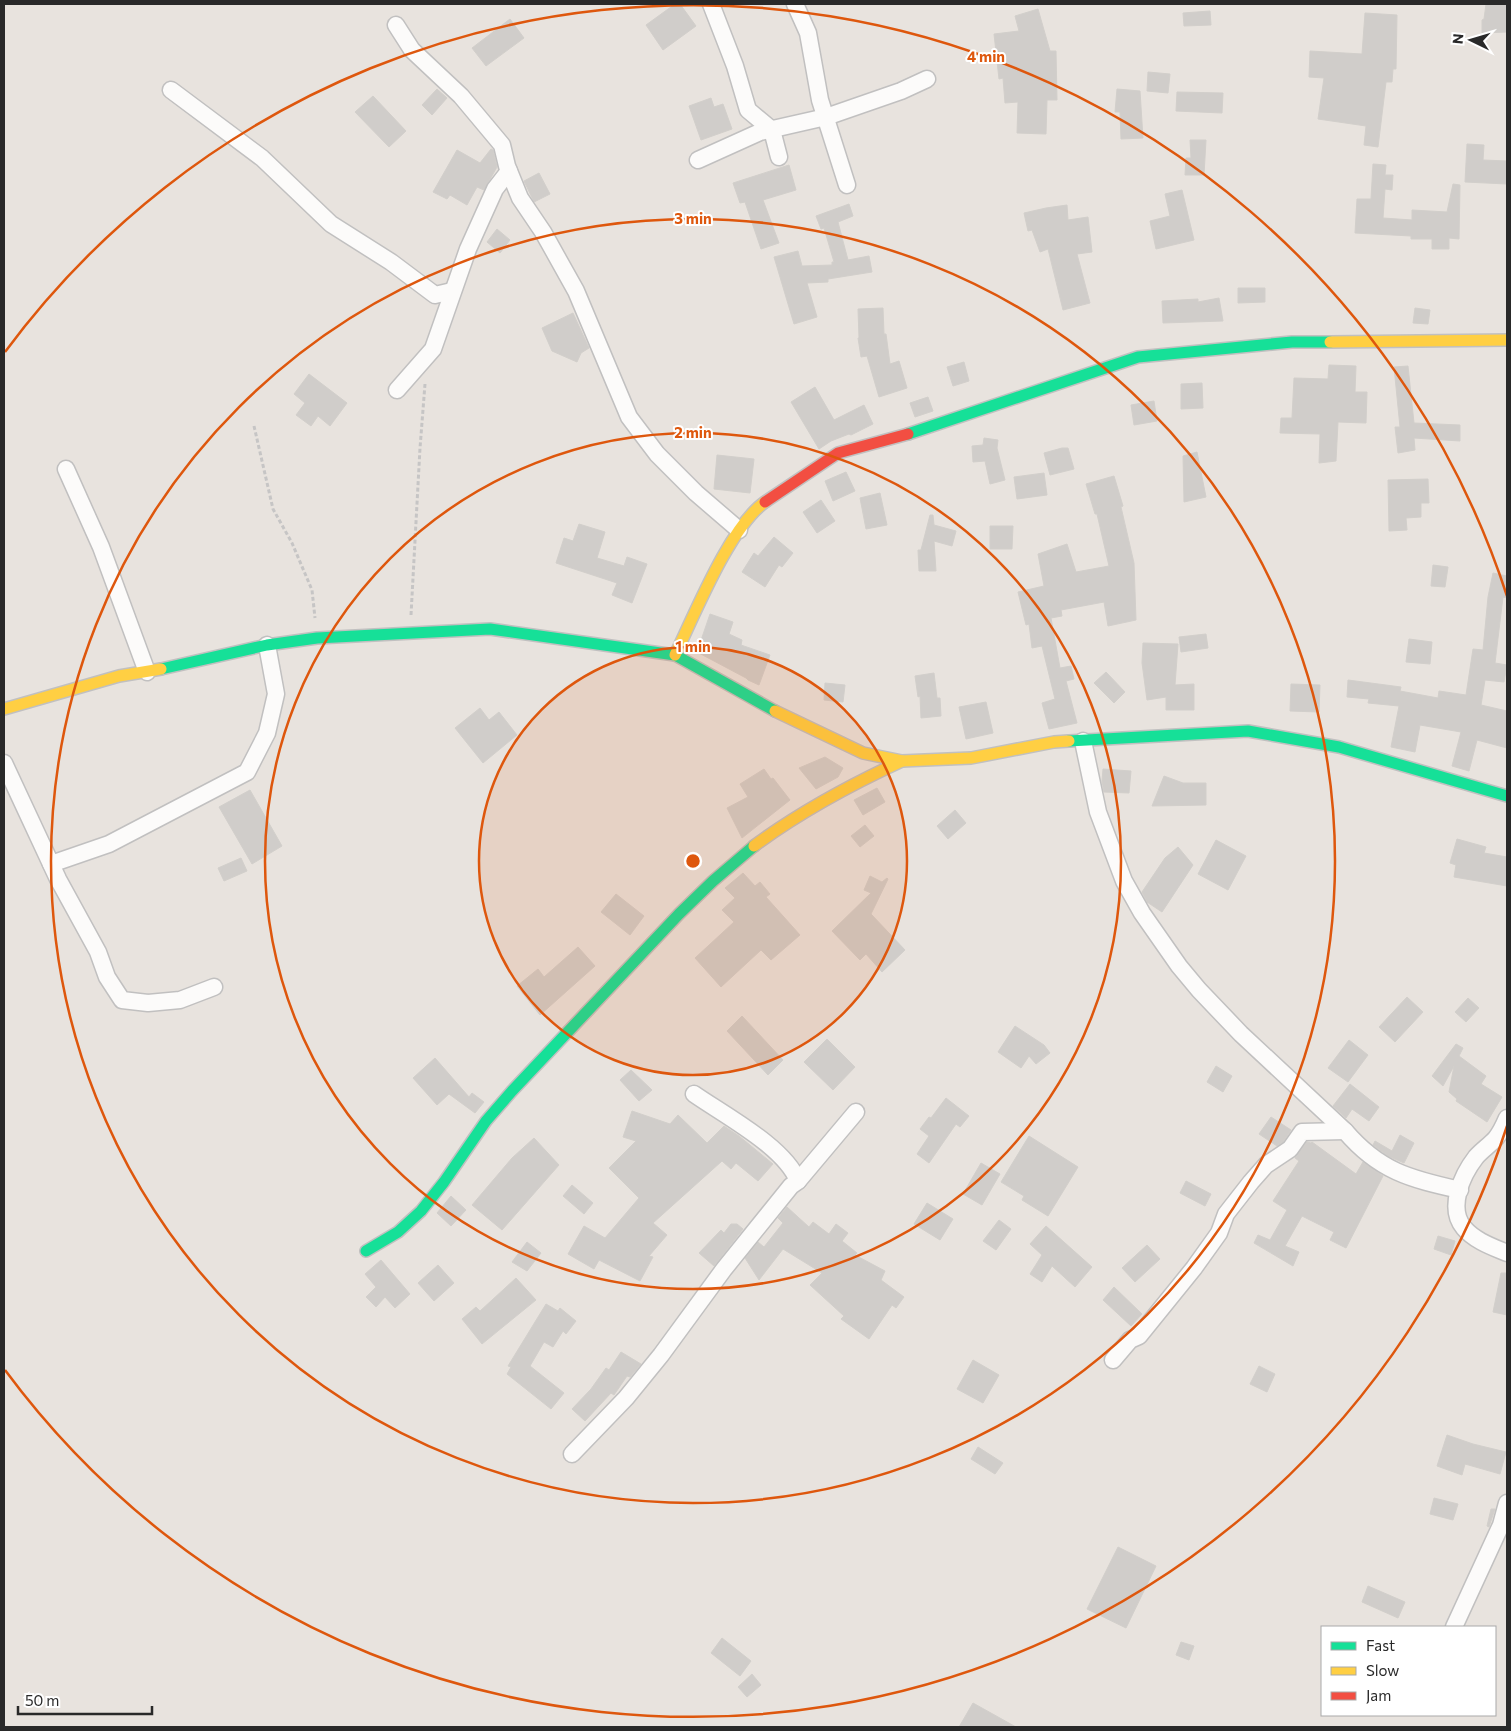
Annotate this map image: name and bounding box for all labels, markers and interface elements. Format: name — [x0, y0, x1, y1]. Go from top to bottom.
north arrow — [1446, 15, 1496, 65]
text: N — [1449, 33, 1466, 45]
text: 4 min — [967, 47, 1005, 65]
text: 3 min — [674, 209, 712, 227]
text: 2 min — [674, 423, 712, 441]
text: 1 min — [675, 637, 711, 655]
centre of rings — [684, 852, 702, 870]
legend — [1321, 1626, 1496, 1716]
text: Fast — [1366, 1636, 1395, 1654]
text: Slow — [1366, 1661, 1399, 1679]
scale bar — [18, 1684, 151, 1716]
text: Jam — [1366, 1686, 1391, 1704]
text: 50 m — [25, 1691, 59, 1709]

